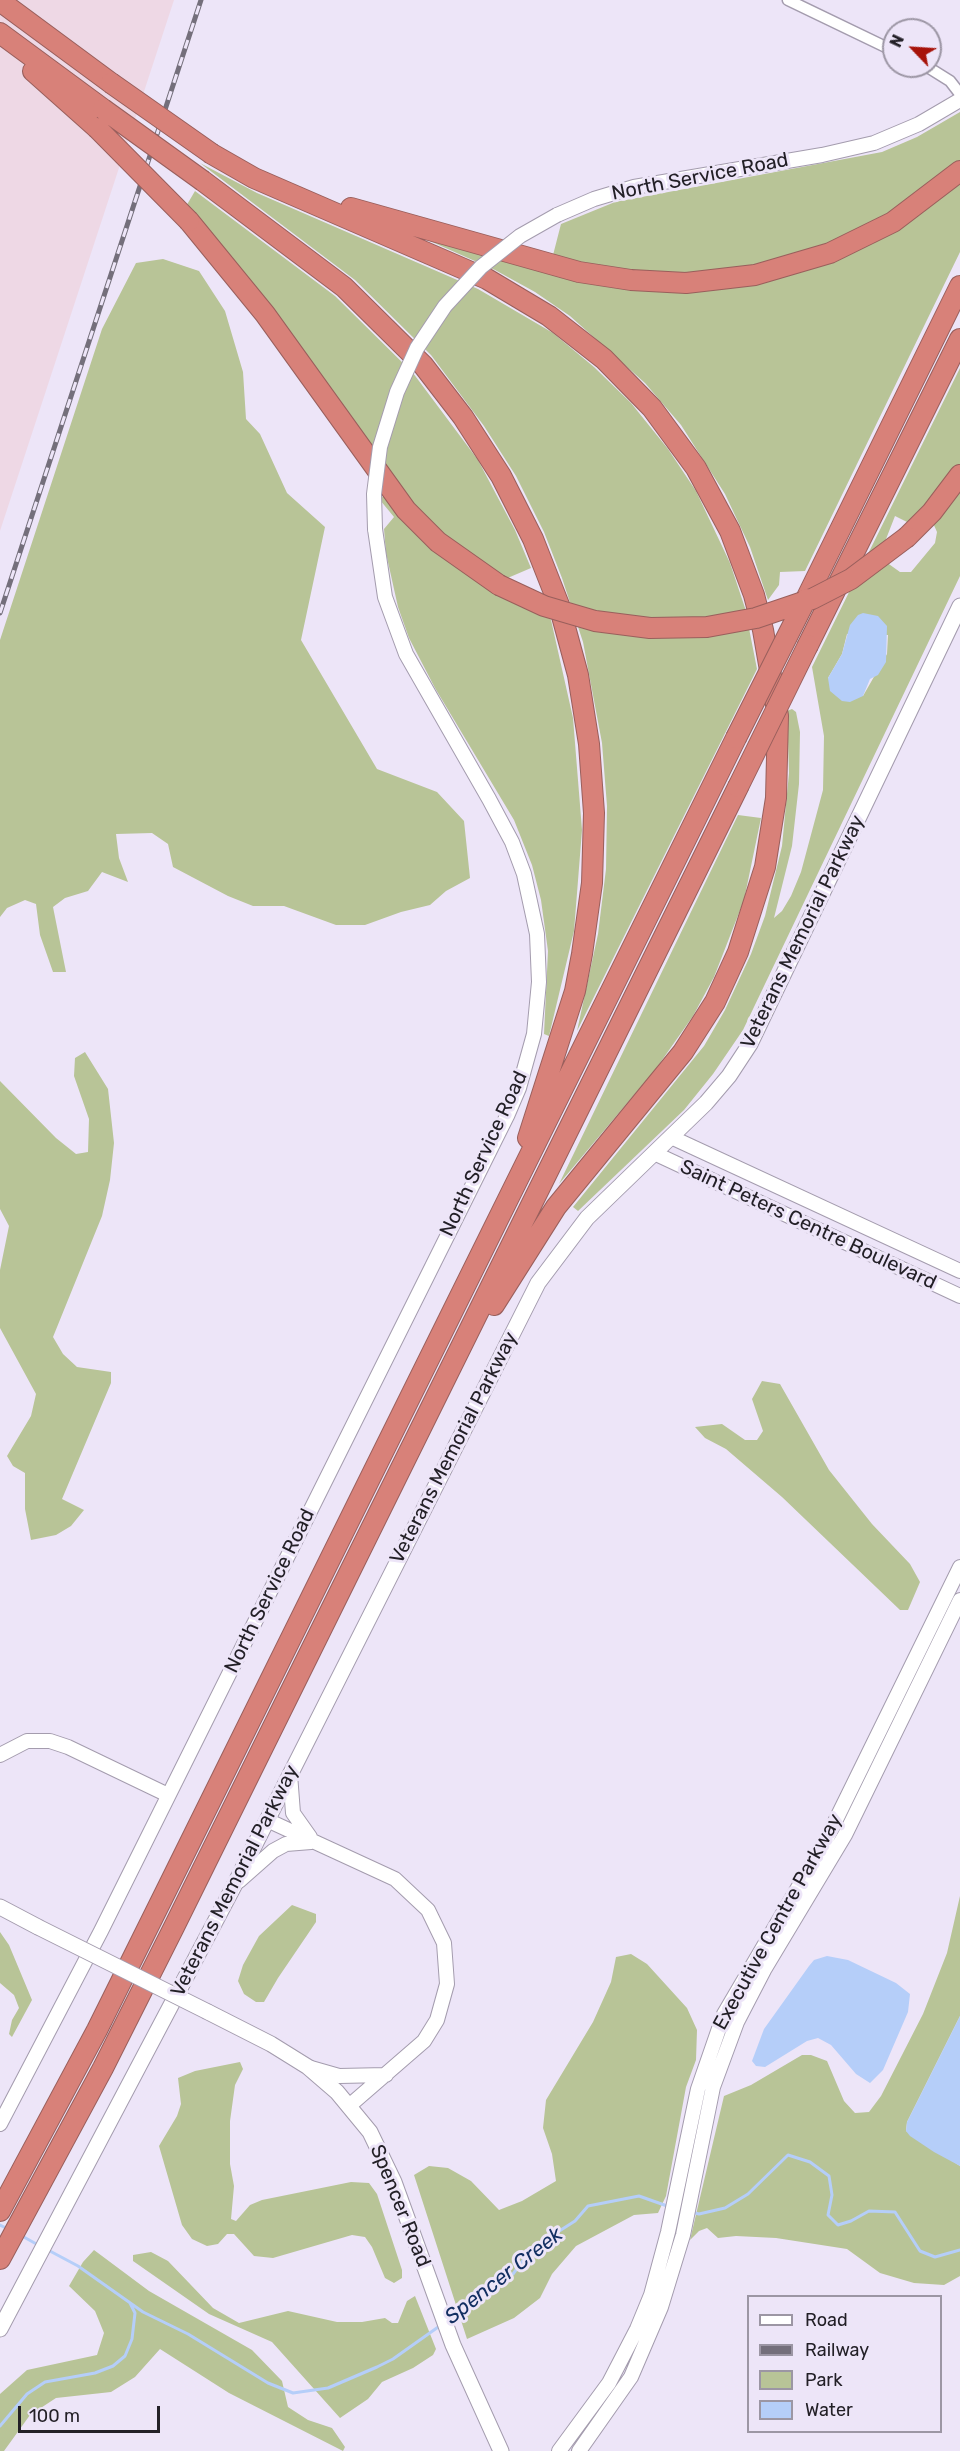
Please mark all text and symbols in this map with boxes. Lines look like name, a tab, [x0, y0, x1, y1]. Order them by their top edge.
north arrow	[882, 18, 942, 78]
text: N	[886, 32, 908, 50]
street label: North Service Road	[610, 148, 790, 206]
street label: Veterans Memorial Parkway	[736, 811, 870, 1053]
street label: North Service Road	[435, 1068, 533, 1240]
street label: Saint Peters Centre Boulevard	[676, 1155, 940, 1295]
street label: Veterans Memorial Parkway	[385, 1328, 523, 1568]
street label: North Service Road	[220, 1505, 320, 1677]
street label: Veterans Memorial Parkway	[166, 1761, 304, 2001]
street label: Executive Centre Parkway	[709, 1810, 847, 2034]
street label: Spencer Road	[365, 2141, 435, 2271]
water label: Spencer Creek	[440, 2222, 568, 2330]
legend	[747, 2295, 942, 2433]
text: Road	[805, 2309, 848, 2331]
text: Railway	[805, 2339, 869, 2361]
text: Park	[805, 2369, 842, 2391]
scale bar	[21, 2394, 164, 2432]
text: Water	[805, 2399, 853, 2421]
text: 100 m	[29, 2405, 80, 2427]

